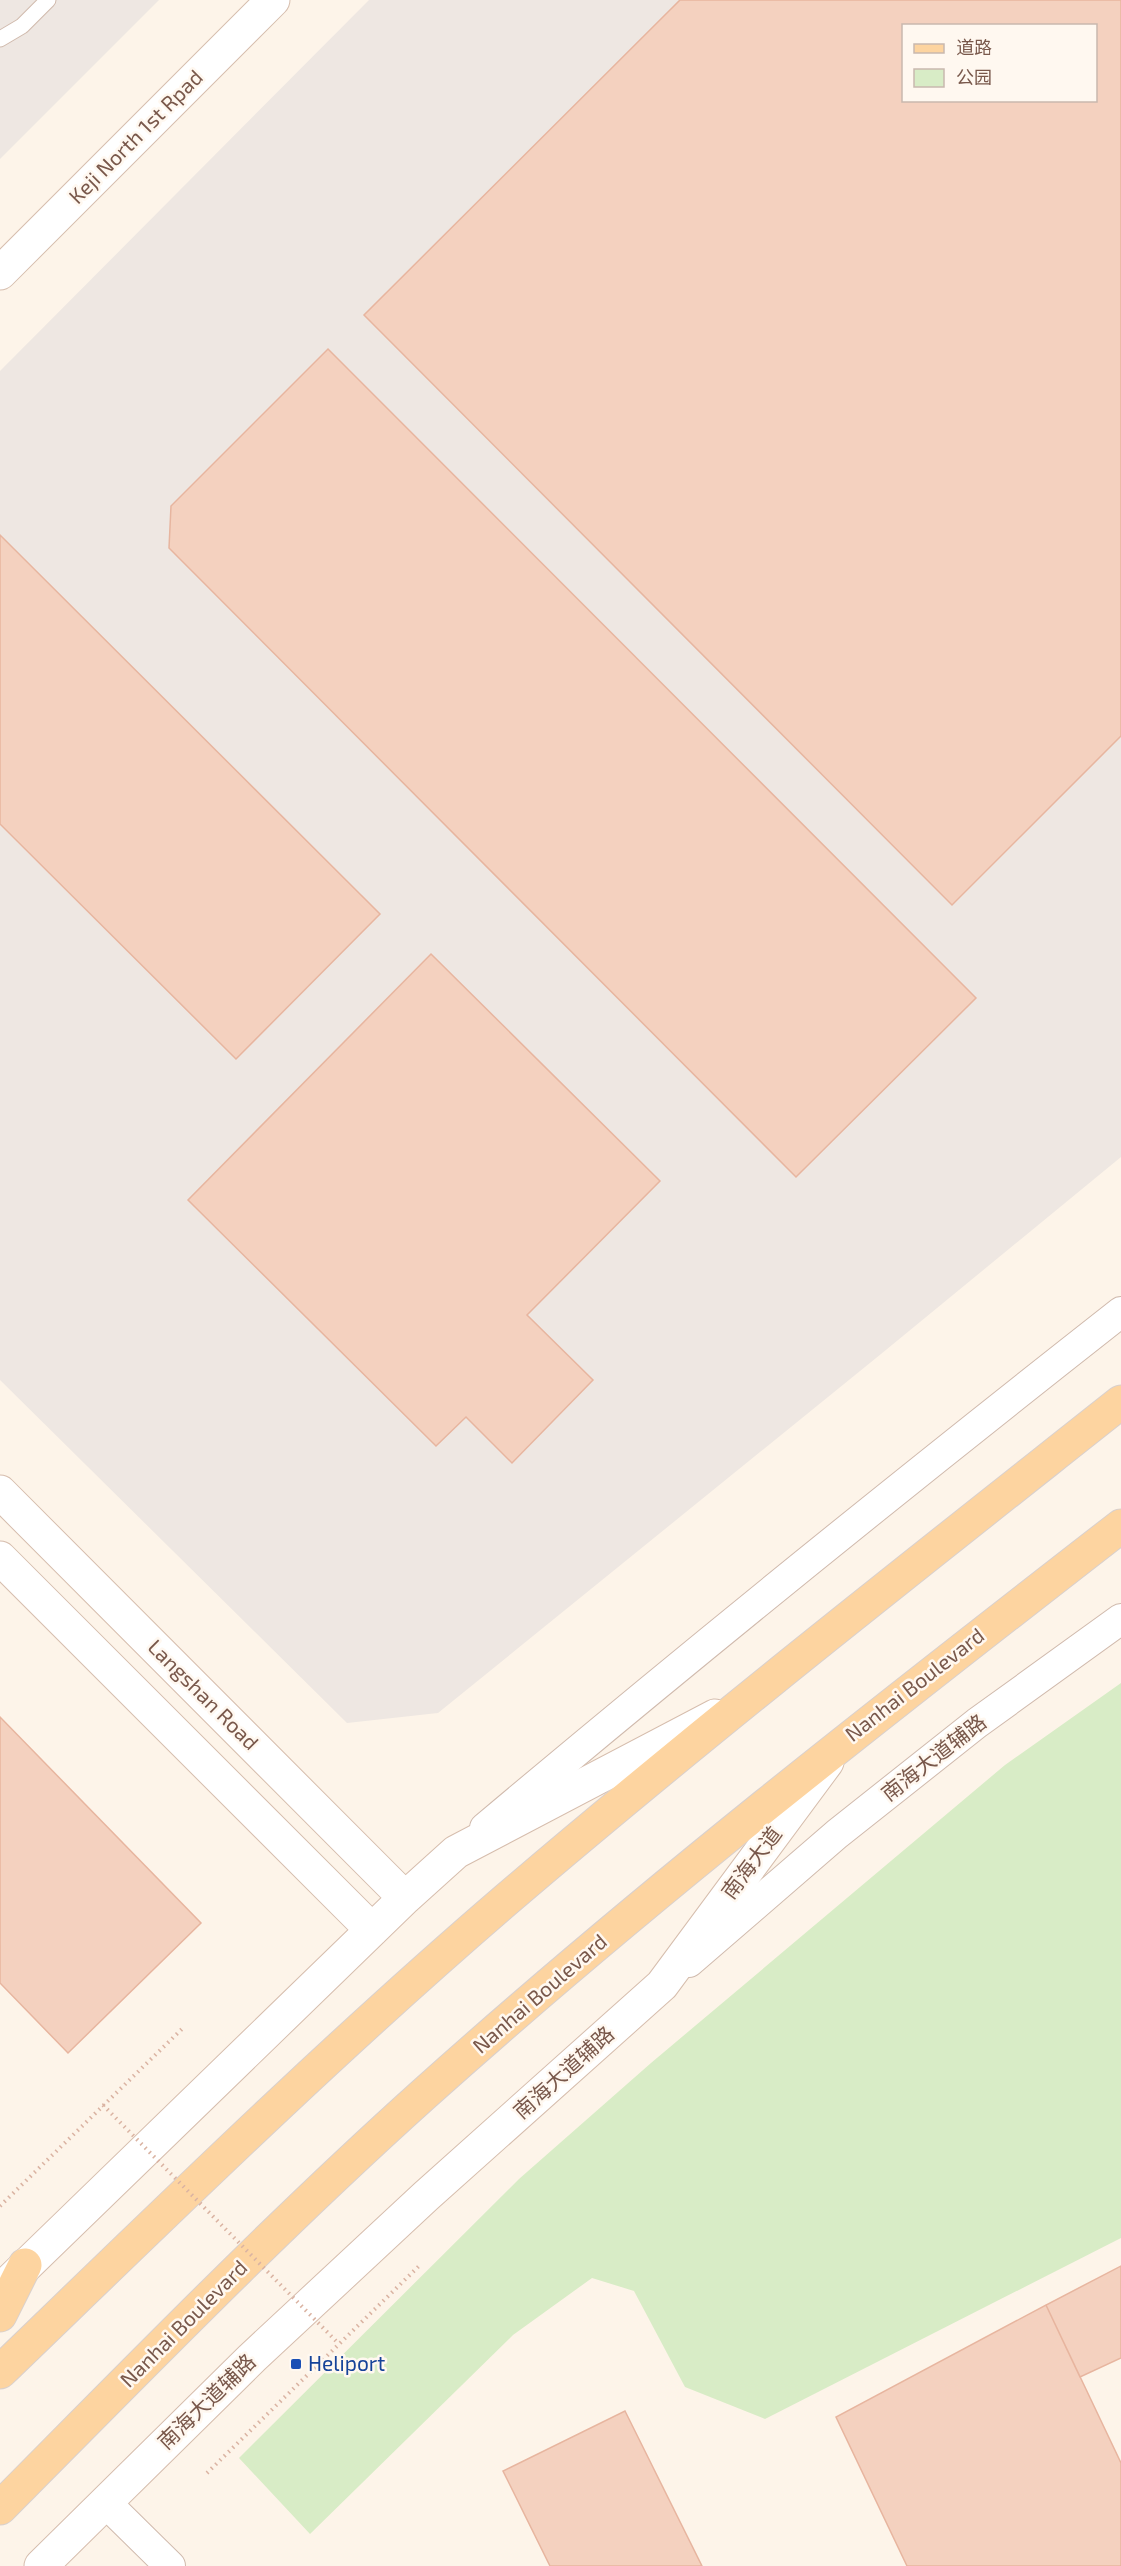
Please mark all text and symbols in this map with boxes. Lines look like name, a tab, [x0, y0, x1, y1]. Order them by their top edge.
legend	[902, 24, 1097, 102]
text: 道路	[956, 36, 992, 58]
street label: Keji North 1st Rpad	[63, 64, 208, 209]
text: 公园	[956, 66, 992, 88]
street label: Nanhai Boulevard	[840, 1622, 988, 1746]
street label: Langshan Road	[144, 1634, 264, 1754]
street label: 南海大道辅路	[876, 1708, 990, 1805]
street label: 南海大道	[716, 1821, 786, 1903]
street label: Nanhai Boulevard	[467, 1928, 611, 2058]
street label: 南海大道辅路	[508, 2020, 618, 2123]
street label: Nanhai Boulevard	[114, 2254, 252, 2392]
street label: 南海大道辅路	[152, 2348, 260, 2454]
place label: Heliport	[308, 2350, 385, 2375]
marker: Heliport	[289, 2357, 303, 2371]

